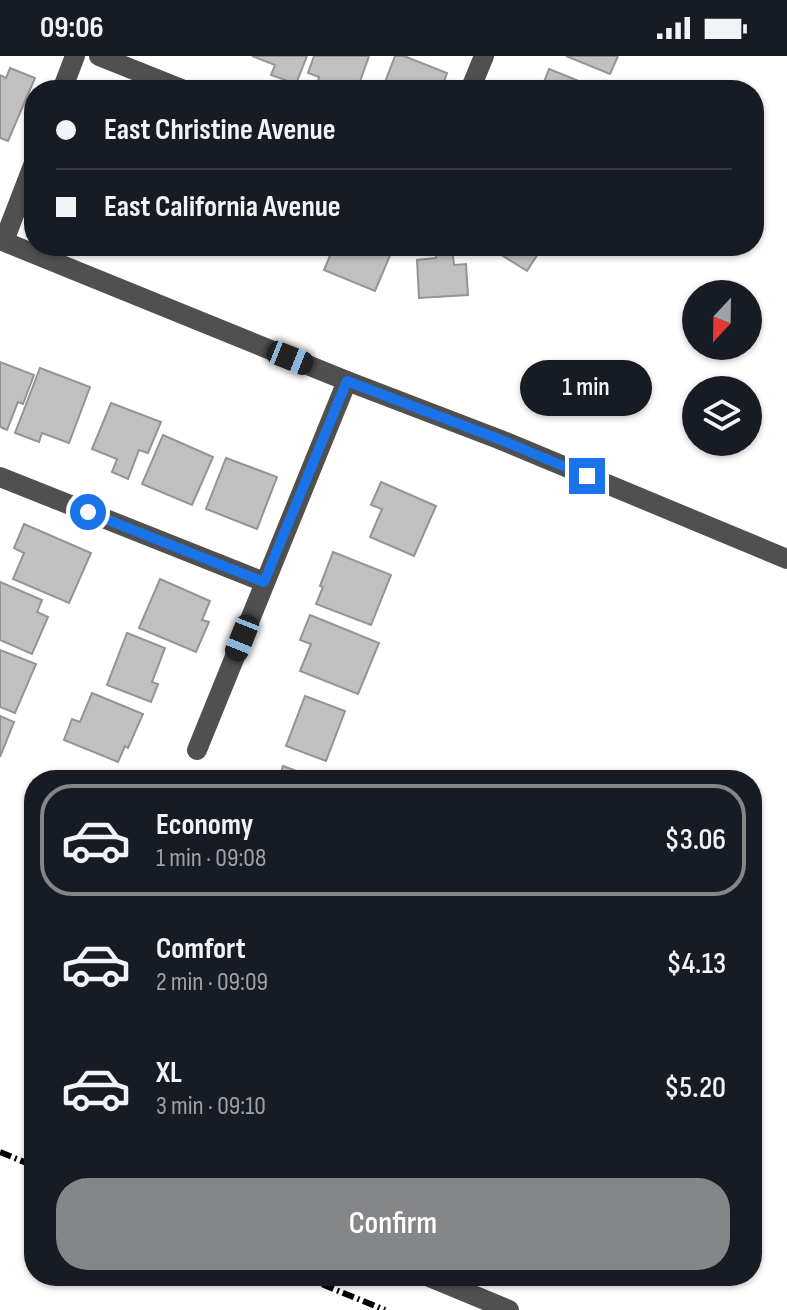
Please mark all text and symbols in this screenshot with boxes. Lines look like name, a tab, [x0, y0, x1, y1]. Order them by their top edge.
text: 09:06	[40, 10, 104, 46]
text: East Christine Avenue	[104, 112, 336, 148]
text: East California Avenue	[104, 189, 341, 225]
north arrow	[682, 280, 762, 360]
map controls	[682, 280, 762, 456]
car	[263, 338, 317, 378]
callout: 1 min	[521, 360, 653, 416]
text: 1 min	[562, 372, 610, 403]
button: layers	[682, 376, 762, 456]
route end	[569, 458, 605, 494]
route start	[70, 494, 106, 530]
car	[222, 611, 262, 665]
icon: car	[60, 804, 132, 876]
text: Economy	[156, 807, 253, 843]
text: $3.06	[665, 822, 726, 858]
text: 1 min · 09:08	[156, 843, 266, 874]
icon: car	[60, 928, 132, 1000]
text: Comfort	[156, 931, 246, 967]
text: $4.13	[666, 946, 726, 982]
text: 2 min · 09:09	[156, 967, 268, 998]
icon: car	[60, 1052, 132, 1124]
text: XL	[156, 1055, 182, 1091]
text: $5.20	[664, 1070, 726, 1106]
text: 3 min · 09:10	[156, 1091, 266, 1122]
button: Confirm	[56, 1178, 730, 1270]

